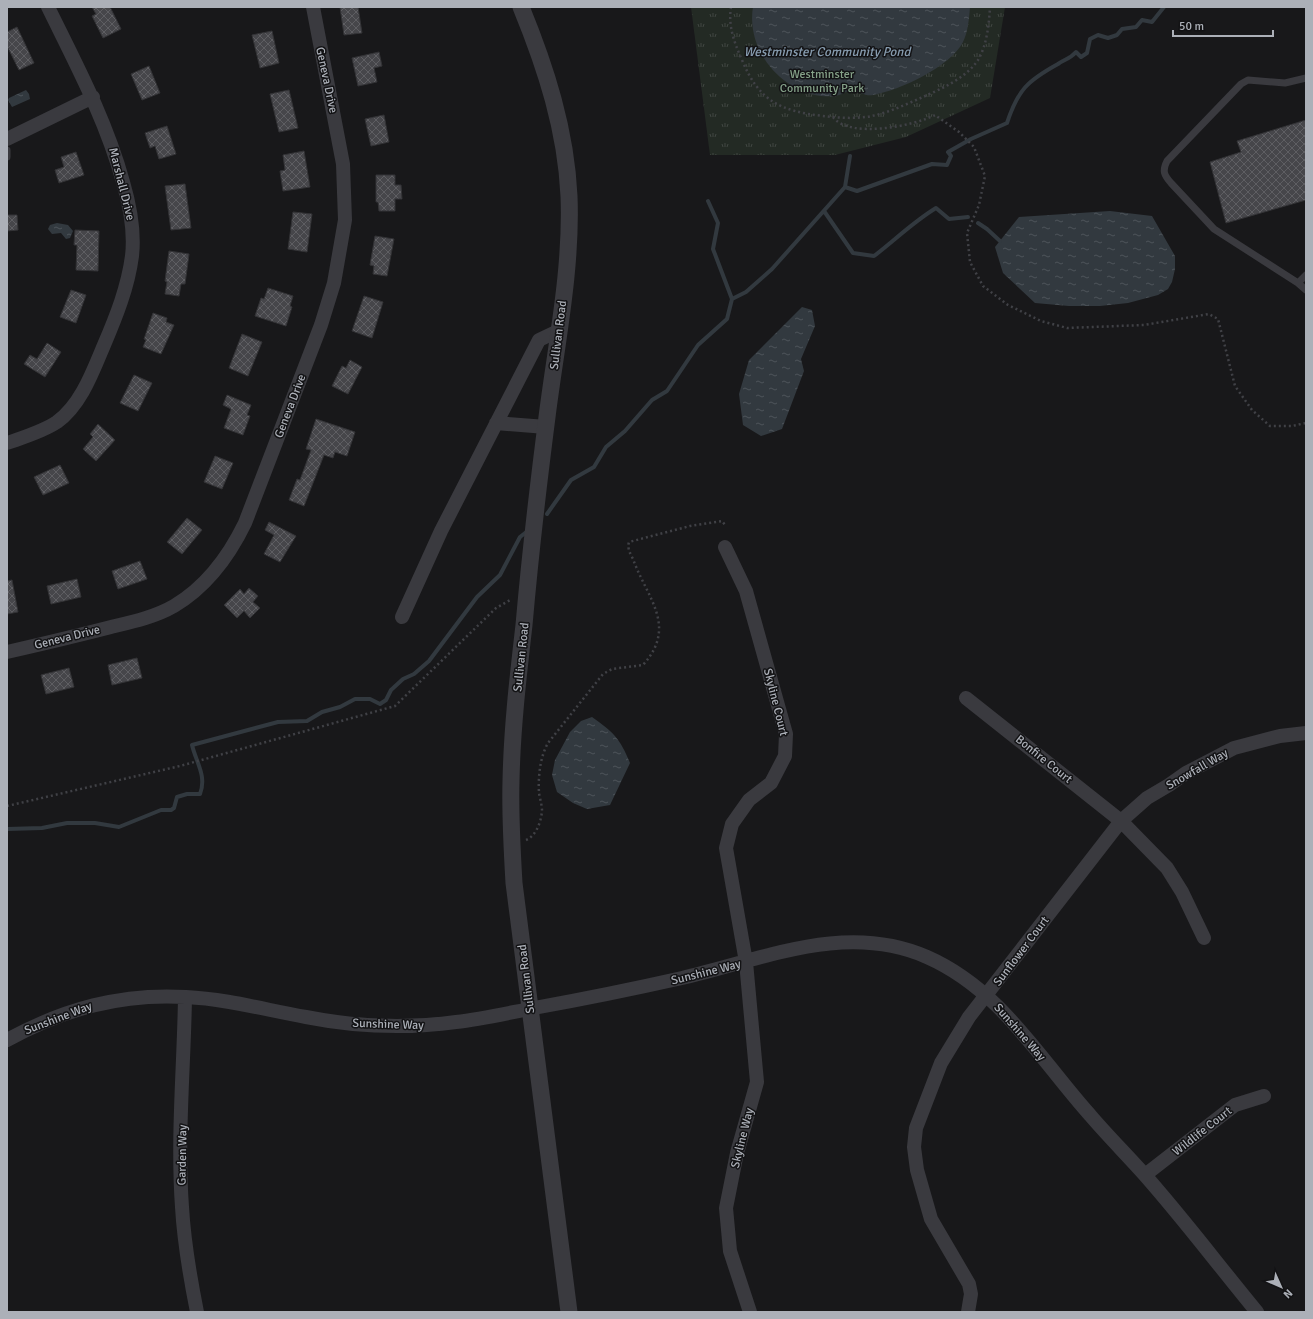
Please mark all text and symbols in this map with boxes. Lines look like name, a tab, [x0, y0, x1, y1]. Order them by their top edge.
scale bar	[1173, 12, 1273, 38]
text: 50 m	[1179, 19, 1204, 34]
water label: Westminster Community Pond	[744, 44, 912, 60]
street label: Geneva Drive	[312, 46, 341, 115]
park label: Westminster Community Park	[780, 67, 864, 96]
street label: Marshall Drive	[105, 146, 138, 222]
street label: Sullivan Road	[547, 300, 570, 371]
street label: Geneva Drive	[271, 372, 309, 440]
street label: Geneva Drive	[33, 622, 102, 653]
street label: Sullivan Road	[510, 622, 533, 692]
street label: Skyline Court	[760, 667, 791, 737]
street label: Bonfire Court	[1012, 732, 1075, 787]
street label: Snowfall Way	[1164, 745, 1231, 793]
street label: Sunflower Court	[990, 913, 1053, 989]
street label: Sullivan Road	[515, 943, 538, 1014]
street label: Sunshine Way	[670, 956, 743, 988]
street label: Sunshine Way	[22, 999, 95, 1038]
street label: Sunshine Way	[991, 1000, 1049, 1064]
street label: Sunshine Way	[352, 1016, 424, 1033]
street label: Wildlife Court	[1170, 1104, 1235, 1159]
street label: Skyline Way	[728, 1106, 757, 1170]
street label: Garden Way	[174, 1124, 191, 1186]
north arrow	[1261, 1267, 1301, 1307]
text: N	[1280, 1286, 1295, 1301]

